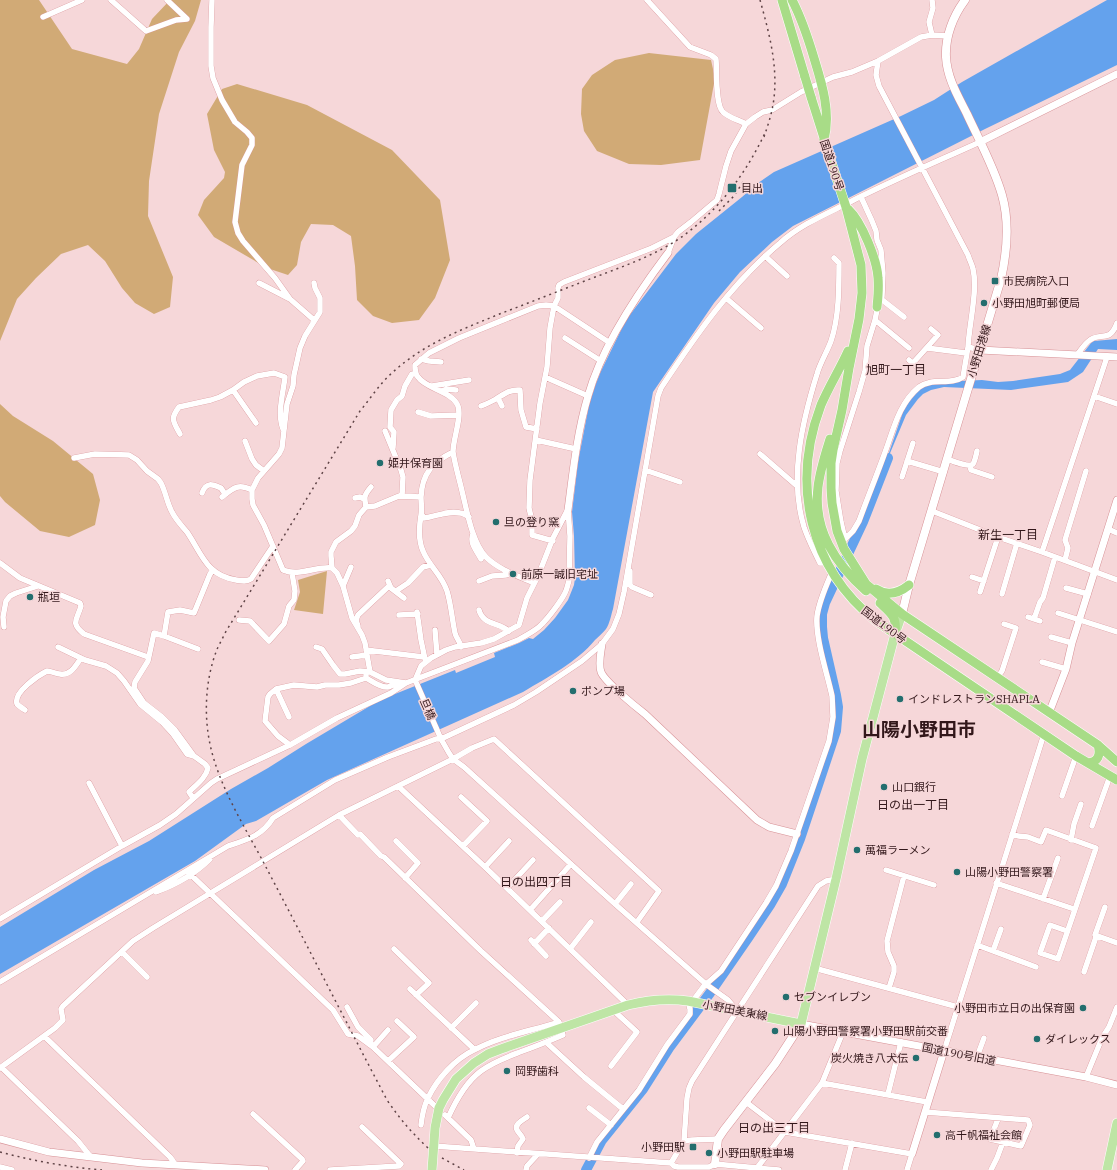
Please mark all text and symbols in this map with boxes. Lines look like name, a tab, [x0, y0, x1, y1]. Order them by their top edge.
street label: 国道190号	[817, 138, 847, 192]
place label: 目出	[741, 181, 763, 195]
marker: 目出	[726, 182, 738, 194]
place label: 市民病院入口	[1003, 274, 1069, 288]
marker: 市民病院入口	[990, 276, 1000, 286]
place label: 小野田旭町郵便局	[992, 296, 1080, 310]
marker: 小野田旭町郵便局	[979, 298, 989, 308]
street label: 小野田港線	[964, 323, 994, 379]
district label: 旭町一丁目	[866, 362, 926, 377]
place label: 姫井保育園	[388, 456, 443, 470]
marker: 姫井保育園	[375, 458, 385, 468]
place label: 旦の登り窯	[504, 515, 559, 529]
marker: 旦の登り窯	[491, 517, 501, 527]
district label: 新生一丁目	[978, 527, 1038, 542]
place label: 前原一誠旧宅址	[521, 567, 598, 581]
marker: 前原一誠旧宅址	[508, 569, 518, 579]
place label: 瓶垣	[38, 590, 60, 604]
marker: 瓶垣	[25, 592, 35, 602]
street label: 国道190号	[859, 604, 909, 646]
place label: ポンプ場	[581, 684, 625, 698]
marker: ポンプ場	[568, 686, 578, 696]
place label: インドレストランSHAPLA	[908, 692, 1040, 706]
marker: インドレストランSHAPLA	[895, 694, 905, 704]
street label: 旦橋	[417, 696, 439, 722]
district label: 山陽小野田市	[862, 717, 976, 741]
place label: 山口銀行	[892, 780, 936, 794]
marker: 山口銀行	[879, 782, 889, 792]
district label: 日の出一丁目	[877, 797, 949, 812]
place label: 萬福ラーメン	[865, 843, 931, 857]
marker: 萬福ラーメン	[852, 845, 862, 855]
place label: 山陽小野田警察署	[965, 865, 1053, 879]
marker: 山陽小野田警察署	[952, 867, 962, 877]
district label: 日の出四丁目	[500, 874, 572, 889]
place label: セブンイレブン	[794, 990, 871, 1004]
marker: セブンイレブン	[781, 992, 791, 1002]
street label: 小野田美東線	[701, 997, 769, 1023]
place label: 小野田市立日の出保育園	[954, 1001, 1075, 1015]
marker: 小野田市立日の出保育園	[1078, 1003, 1088, 1013]
place label: 山陽小野田警察署小野田駅前交番	[783, 1024, 948, 1038]
marker: 山陽小野田警察署小野田駅前交番	[770, 1026, 780, 1036]
place label: ダイレックス	[1045, 1032, 1111, 1046]
marker: ダイレックス	[1032, 1034, 1042, 1044]
street label: 国道190号旧道	[921, 1040, 997, 1068]
place label: 炭火焼き八犬伝	[831, 1051, 908, 1065]
marker: 炭火焼き八犬伝	[911, 1053, 921, 1063]
place label: 岡野歯科	[515, 1064, 559, 1078]
marker: 岡野歯科	[502, 1066, 512, 1076]
district label: 日の出三丁目	[738, 1120, 810, 1135]
place label: 高千帆福祉会館	[945, 1128, 1022, 1142]
marker: 高千帆福祉会館	[932, 1130, 942, 1140]
place label: 小野田駅	[641, 1140, 685, 1154]
marker: 小野田駅	[688, 1142, 698, 1152]
place label: 小野田駅駐車場	[717, 1146, 794, 1160]
marker: 小野田駅駐車場	[704, 1148, 714, 1158]

